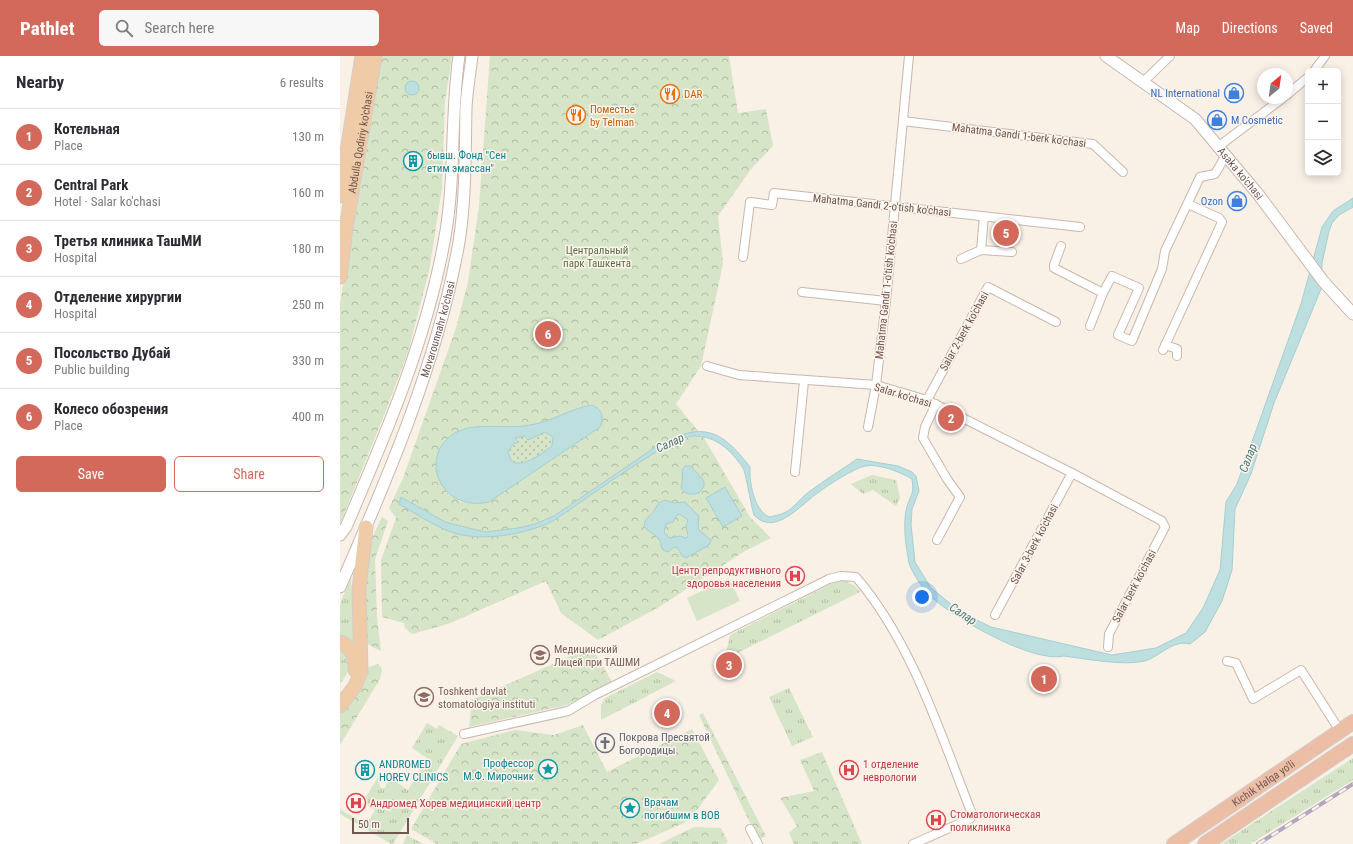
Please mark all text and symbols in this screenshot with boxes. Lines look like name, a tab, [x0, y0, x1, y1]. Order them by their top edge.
search box	[99, 10, 379, 46]
text: Pathlet	[20, 17, 75, 40]
icon: search	[113, 17, 135, 39]
text: Search here	[145, 19, 214, 37]
text: Map	[1176, 20, 1200, 36]
text: Directions	[1222, 20, 1278, 36]
text: Saved	[1300, 20, 1333, 36]
north arrow	[1257, 68, 1293, 104]
map controls	[1305, 68, 1341, 176]
button: +	[1305, 68, 1341, 104]
text: Nearby	[16, 72, 64, 92]
text: 6 results	[280, 75, 324, 90]
shop icon: NL International	[1223, 82, 1245, 104]
restaurant icon: DAR	[659, 83, 681, 105]
place label: NL International	[1151, 87, 1220, 100]
place label: DAR	[684, 88, 703, 101]
street label: Abdulla Qodiriy ko'chasi	[346, 91, 376, 195]
place label: Поместье by Telman	[590, 103, 635, 129]
restaurant icon: Поместье by Telman	[565, 104, 587, 126]
button: −	[1305, 104, 1341, 140]
shop icon: M Cosmetic	[1206, 109, 1228, 131]
place label: M Cosmetic	[1231, 114, 1283, 127]
text: Котельная	[54, 120, 120, 138]
street label: Mahatma Gandi 1-berk ko'chasi	[951, 121, 1087, 150]
text: 1	[26, 129, 32, 144]
text: 130 m	[292, 129, 324, 144]
text: Place	[54, 138, 83, 153]
button: layers	[1305, 140, 1341, 176]
street label: Asaka ko'chasi	[1215, 145, 1266, 202]
place label: бывш. Фонд "Сен етим эмассан"	[427, 149, 506, 175]
building icon: бывш. Фонд "Сен етим эмассан"	[402, 150, 424, 172]
text: Central Park	[54, 176, 128, 194]
text: 2	[26, 185, 32, 200]
text: 160 m	[292, 185, 324, 200]
shop icon: Ozon	[1226, 190, 1248, 212]
street label: Mahatma Gandi 2-o'tish ko'chasi	[812, 192, 952, 219]
text: Hotel · Salar ko'chasi	[54, 194, 161, 209]
place label: Ozon	[1201, 195, 1223, 208]
pin: 5	[993, 218, 1019, 248]
street label: Mahatma Gandi 1-o'tish ko'chasi	[873, 220, 900, 360]
text: Третья клиника ТашМИ	[54, 232, 202, 250]
text: 3	[26, 241, 32, 256]
text: 180 m	[292, 241, 324, 256]
park label: Центральный парк Ташкента	[563, 244, 631, 270]
text: Hospital	[54, 250, 97, 265]
street label: Movarounnahr ko'chasi	[418, 280, 458, 379]
text: Отделение хирургии	[54, 288, 182, 306]
street label: Salar 2-berk ko'chasi	[937, 289, 992, 373]
text: 4	[26, 297, 32, 312]
text: 250 m	[292, 297, 324, 312]
text: Hospital	[54, 306, 97, 321]
pin: 6	[535, 319, 561, 349]
text: Посольство Дубай	[54, 344, 171, 362]
text: 5	[26, 353, 32, 368]
text: 330 m	[292, 353, 324, 368]
text: Public building	[54, 362, 130, 377]
street label: Salar ko'chasi	[873, 381, 933, 410]
text: Колесо обозрения	[54, 400, 168, 418]
pin: 2	[938, 403, 964, 433]
text: 6	[26, 409, 32, 424]
text: 400 m	[292, 409, 324, 424]
text: Place	[54, 418, 83, 433]
water label: Салар	[654, 430, 687, 456]
water label: Салар	[1236, 442, 1260, 474]
button: Save	[16, 456, 166, 492]
button: Share	[174, 456, 324, 492]
street label: Salar 3-berk ko'chasi	[1008, 502, 1061, 586]
street label: Salar berk ko'chasi	[1110, 548, 1159, 625]
place label: Центр репродуктивного здоровья населения	[672, 564, 781, 590]
hospital icon: Центр репродуктивного здоровья населения	[784, 565, 806, 587]
your location	[912, 587, 932, 607]
water label: Салар	[947, 600, 979, 628]
place label: Медицинский Лицей при ТАШМИ	[554, 643, 640, 669]
school or university icon: Медицинский Лицей при ТАШМИ	[529, 644, 551, 666]
pin: 3	[716, 650, 742, 680]
pin: 1	[1031, 664, 1057, 694]
place label: Toshkent davlat stomatologiya instituti	[438, 685, 535, 711]
school or university icon: Toshkent davlat stomatologiya instituti	[413, 686, 435, 708]
pin: 4	[654, 698, 680, 728]
place label: Покрова Пресвятой Богородицы	[619, 731, 710, 757]
church icon: Покрова Пресвятой Богородицы	[594, 732, 616, 754]
place label: Профессор М.Ф. Мирочник	[463, 757, 535, 783]
place label: ANDROMED HOREV CLINICS	[379, 758, 448, 784]
place icon: Профессор М.Ф. Мирочник	[537, 758, 559, 780]
place label: 1 отделение неврологии	[863, 758, 919, 784]
street label: Kichik Halqa yo'li	[1230, 758, 1297, 810]
building icon: ANDROMED HOREV CLINICS	[354, 759, 376, 781]
hospital icon: 1 отделение неврологии	[838, 759, 860, 781]
hospital icon: Андромед Хорев медицинский центр	[345, 792, 367, 814]
place label: Врачам погибшим в ВОВ	[644, 796, 720, 822]
place label: Андромед Хорев медицинский центр	[370, 797, 541, 810]
place icon: Врачам погибшим в ВОВ	[619, 797, 641, 819]
place label: Стоматологическая поликлиника	[950, 808, 1041, 834]
hospital icon: Стоматологическая поликлиника	[925, 809, 947, 831]
scale bar	[352, 816, 409, 835]
text: 50 m	[358, 818, 380, 831]

